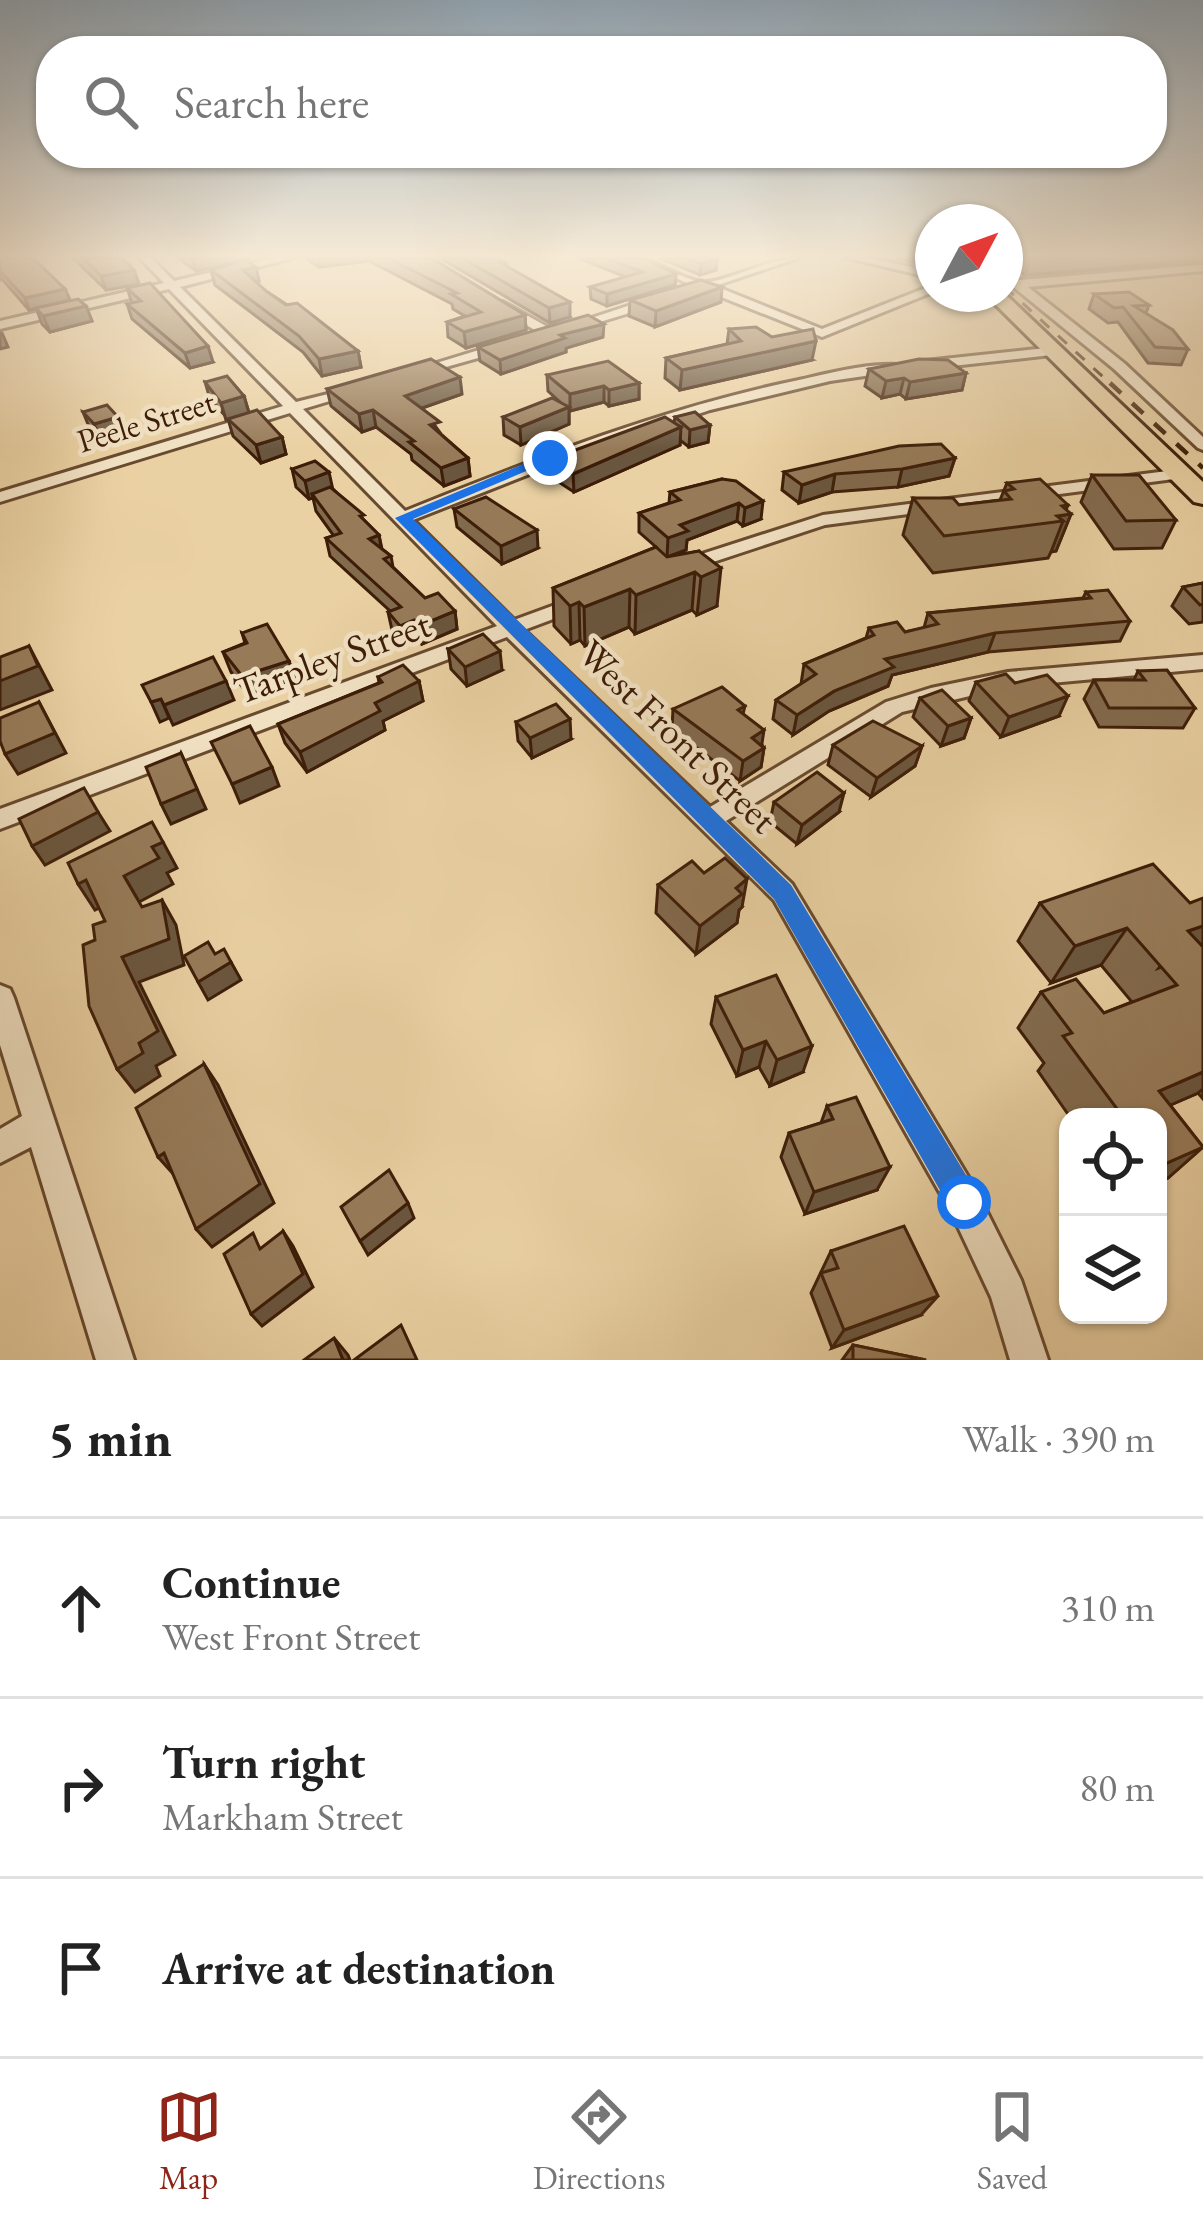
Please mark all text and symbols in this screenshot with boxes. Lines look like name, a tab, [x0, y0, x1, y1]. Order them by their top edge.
search box	[36, 36, 1167, 168]
icon: search	[78, 69, 144, 135]
text: Search here	[174, 73, 369, 131]
north arrow	[915, 204, 1023, 312]
street label: Peele Street	[72, 380, 221, 462]
route end	[523, 431, 577, 485]
street label: Tarpley Street	[227, 598, 437, 716]
street label: West Front Street	[567, 628, 789, 844]
map controls	[1059, 1108, 1167, 1324]
button: locate	[1059, 1108, 1167, 1216]
route start	[937, 1175, 991, 1229]
button: layers	[1059, 1216, 1167, 1324]
text: 5 min	[48, 1405, 172, 1471]
text: Walk · 390 m	[962, 1413, 1155, 1464]
text: Continue	[162, 1553, 340, 1611]
icon: ahead	[48, 1575, 114, 1641]
text: 310 m	[1061, 1582, 1155, 1633]
text: West Front Street	[162, 1611, 420, 1662]
text: Turn right	[162, 1733, 365, 1791]
icon: right	[48, 1755, 114, 1821]
text: 80 m	[1079, 1762, 1155, 1813]
text: Markham Street	[162, 1791, 403, 1842]
icon: arrive	[48, 1935, 114, 2001]
text: Arrive at destination	[162, 1939, 555, 1997]
tab: Map	[156, 2084, 222, 2199]
tab: Directions	[533, 2084, 666, 2199]
tab: Saved	[977, 2084, 1047, 2199]

